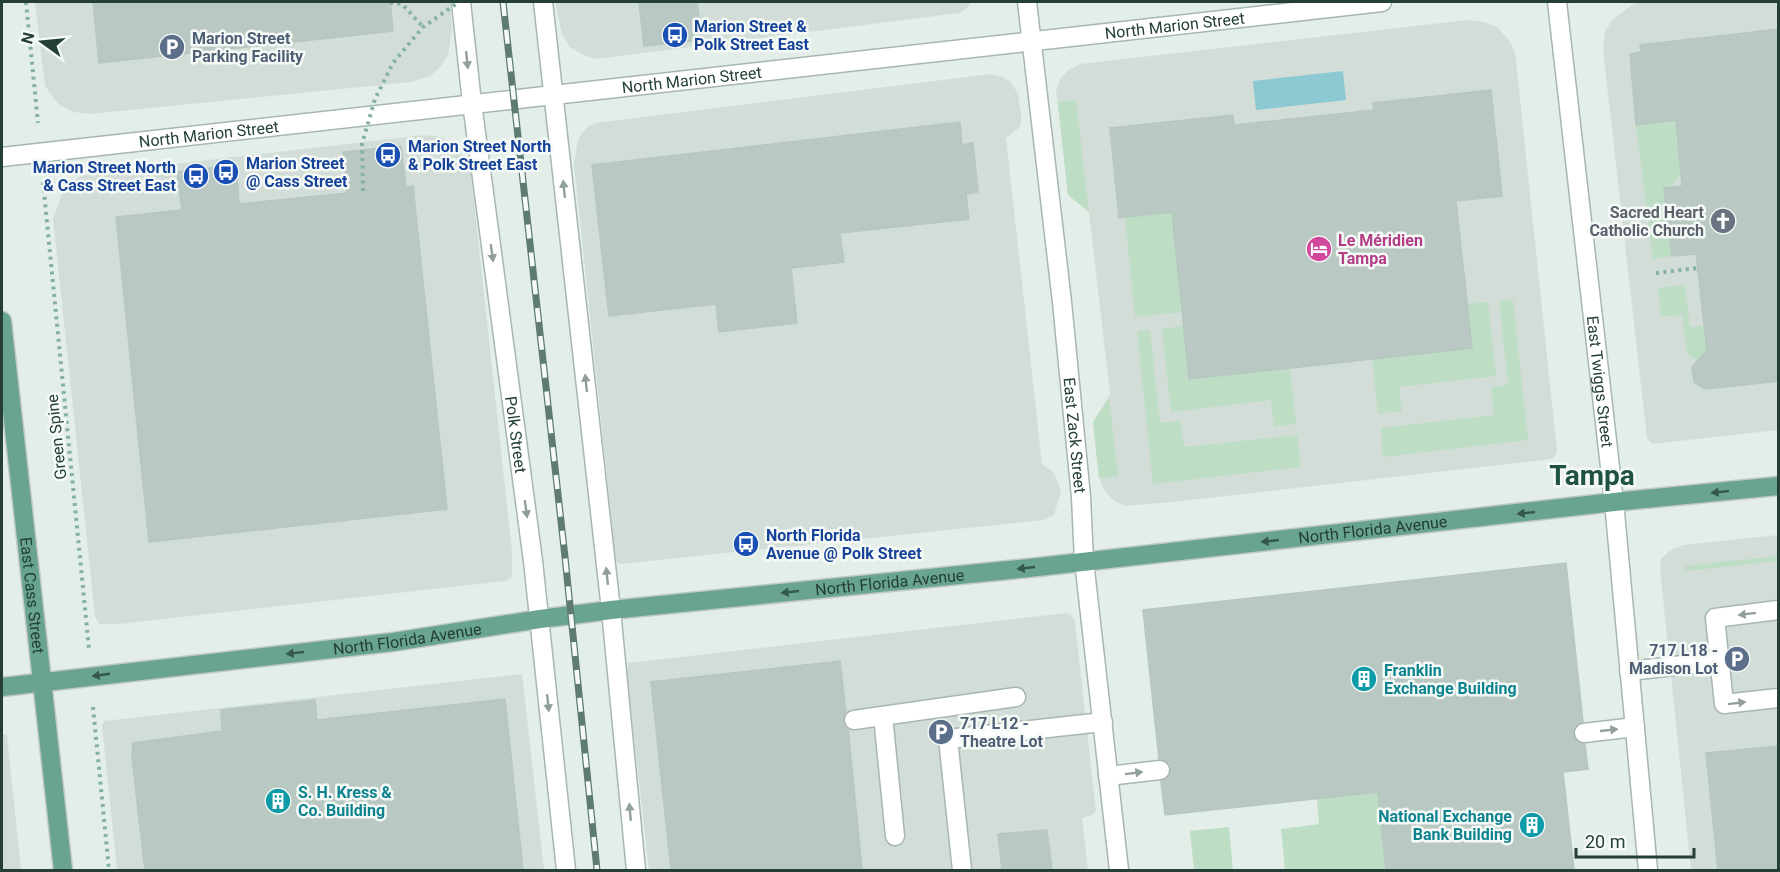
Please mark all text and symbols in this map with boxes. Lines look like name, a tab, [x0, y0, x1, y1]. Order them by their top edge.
street label: North Marion Street	[1104, 9, 1246, 43]
north arrow	[12, 12, 72, 72]
place label: Marion Street & Polk Street East	[694, 17, 809, 54]
bus stop icon: Marion Street & Polk Street East	[660, 20, 690, 50]
place label: Marion Street Parking Facility	[192, 29, 304, 66]
text: N	[17, 30, 39, 46]
parking icon: Marion Street Parking Facility	[157, 32, 187, 62]
one-way arrow	[462, 50, 472, 69]
street label: North Marion Street	[621, 63, 763, 97]
street label: North Marion Street	[138, 117, 280, 152]
place label: Marion Street North & Polk Street East	[408, 137, 551, 174]
bus stop icon: Marion Street North & Polk Street East	[373, 140, 403, 170]
place label: Marion Street @ Cass Street	[246, 154, 348, 191]
bus stop icon: Marion Street @ Cass Street	[211, 157, 241, 187]
place label: Marion Street North & Cass Street East	[33, 158, 177, 195]
bus stop icon: Marion Street North & Cass Street East	[181, 161, 211, 191]
one-way arrow	[559, 179, 569, 198]
place label: Sacred Heart Catholic Church	[1589, 203, 1705, 240]
church icon: Sacred Heart Catholic Church	[1708, 206, 1738, 236]
place label: Le Méridien Tampa	[1338, 231, 1423, 268]
hotel icon: Le Méridien Tampa	[1304, 234, 1334, 264]
one-way arrow	[487, 244, 497, 263]
street label: East Twiggs Street	[1583, 315, 1617, 448]
one-way arrow	[581, 373, 590, 392]
street label: East Zack Street	[1059, 377, 1090, 494]
street label: Green Spine	[43, 393, 70, 481]
street label: Polk Street	[501, 395, 530, 474]
district label: Tampa	[1549, 459, 1635, 492]
one-way arrow	[1711, 487, 1730, 496]
one-way arrow	[521, 499, 531, 518]
one-way arrow	[1517, 508, 1536, 517]
street label: North Florida Avenue	[1297, 512, 1448, 548]
place label: North Florida Avenue @ Polk Street	[766, 526, 922, 563]
bus stop icon: North Florida Avenue @ Polk Street	[731, 529, 761, 559]
street label: East Cass Street	[16, 536, 48, 655]
one-way arrow	[1261, 537, 1280, 546]
one-way arrow	[1016, 563, 1035, 573]
street label: North Florida Avenue	[814, 566, 965, 599]
one-way arrow	[603, 567, 612, 586]
one-way arrow	[781, 587, 800, 597]
one-way arrow	[1737, 609, 1756, 619]
street label: North Florida Avenue	[332, 619, 483, 659]
place label: 717 L18 - Madison Lot	[1629, 641, 1719, 678]
parking icon: 717 L18 - Madison Lot	[1722, 644, 1752, 674]
one-way arrow	[285, 648, 304, 658]
place label: Franklin Exchange Building	[1384, 661, 1517, 698]
building icon: Franklin Exchange Building	[1349, 664, 1379, 694]
one-way arrow	[91, 671, 110, 680]
one-way arrow	[543, 693, 553, 712]
one-way arrow	[1728, 698, 1747, 708]
place label: 717 L12 - Theatre Lot	[960, 714, 1044, 751]
parking icon: 717 L12 - Theatre Lot	[926, 717, 956, 747]
one-way arrow	[1600, 725, 1619, 735]
one-way arrow	[1125, 768, 1144, 778]
place label: S. H. Kress & Co. Building	[298, 783, 392, 820]
building icon: S. H. Kress & Co. Building	[263, 786, 293, 816]
one-way arrow	[625, 803, 635, 822]
place label: National Exchange Bank Building	[1378, 807, 1512, 844]
building icon: National Exchange Bank Building	[1517, 810, 1547, 840]
scale bar	[1576, 821, 1694, 859]
text: 20 m	[1585, 831, 1625, 852]

